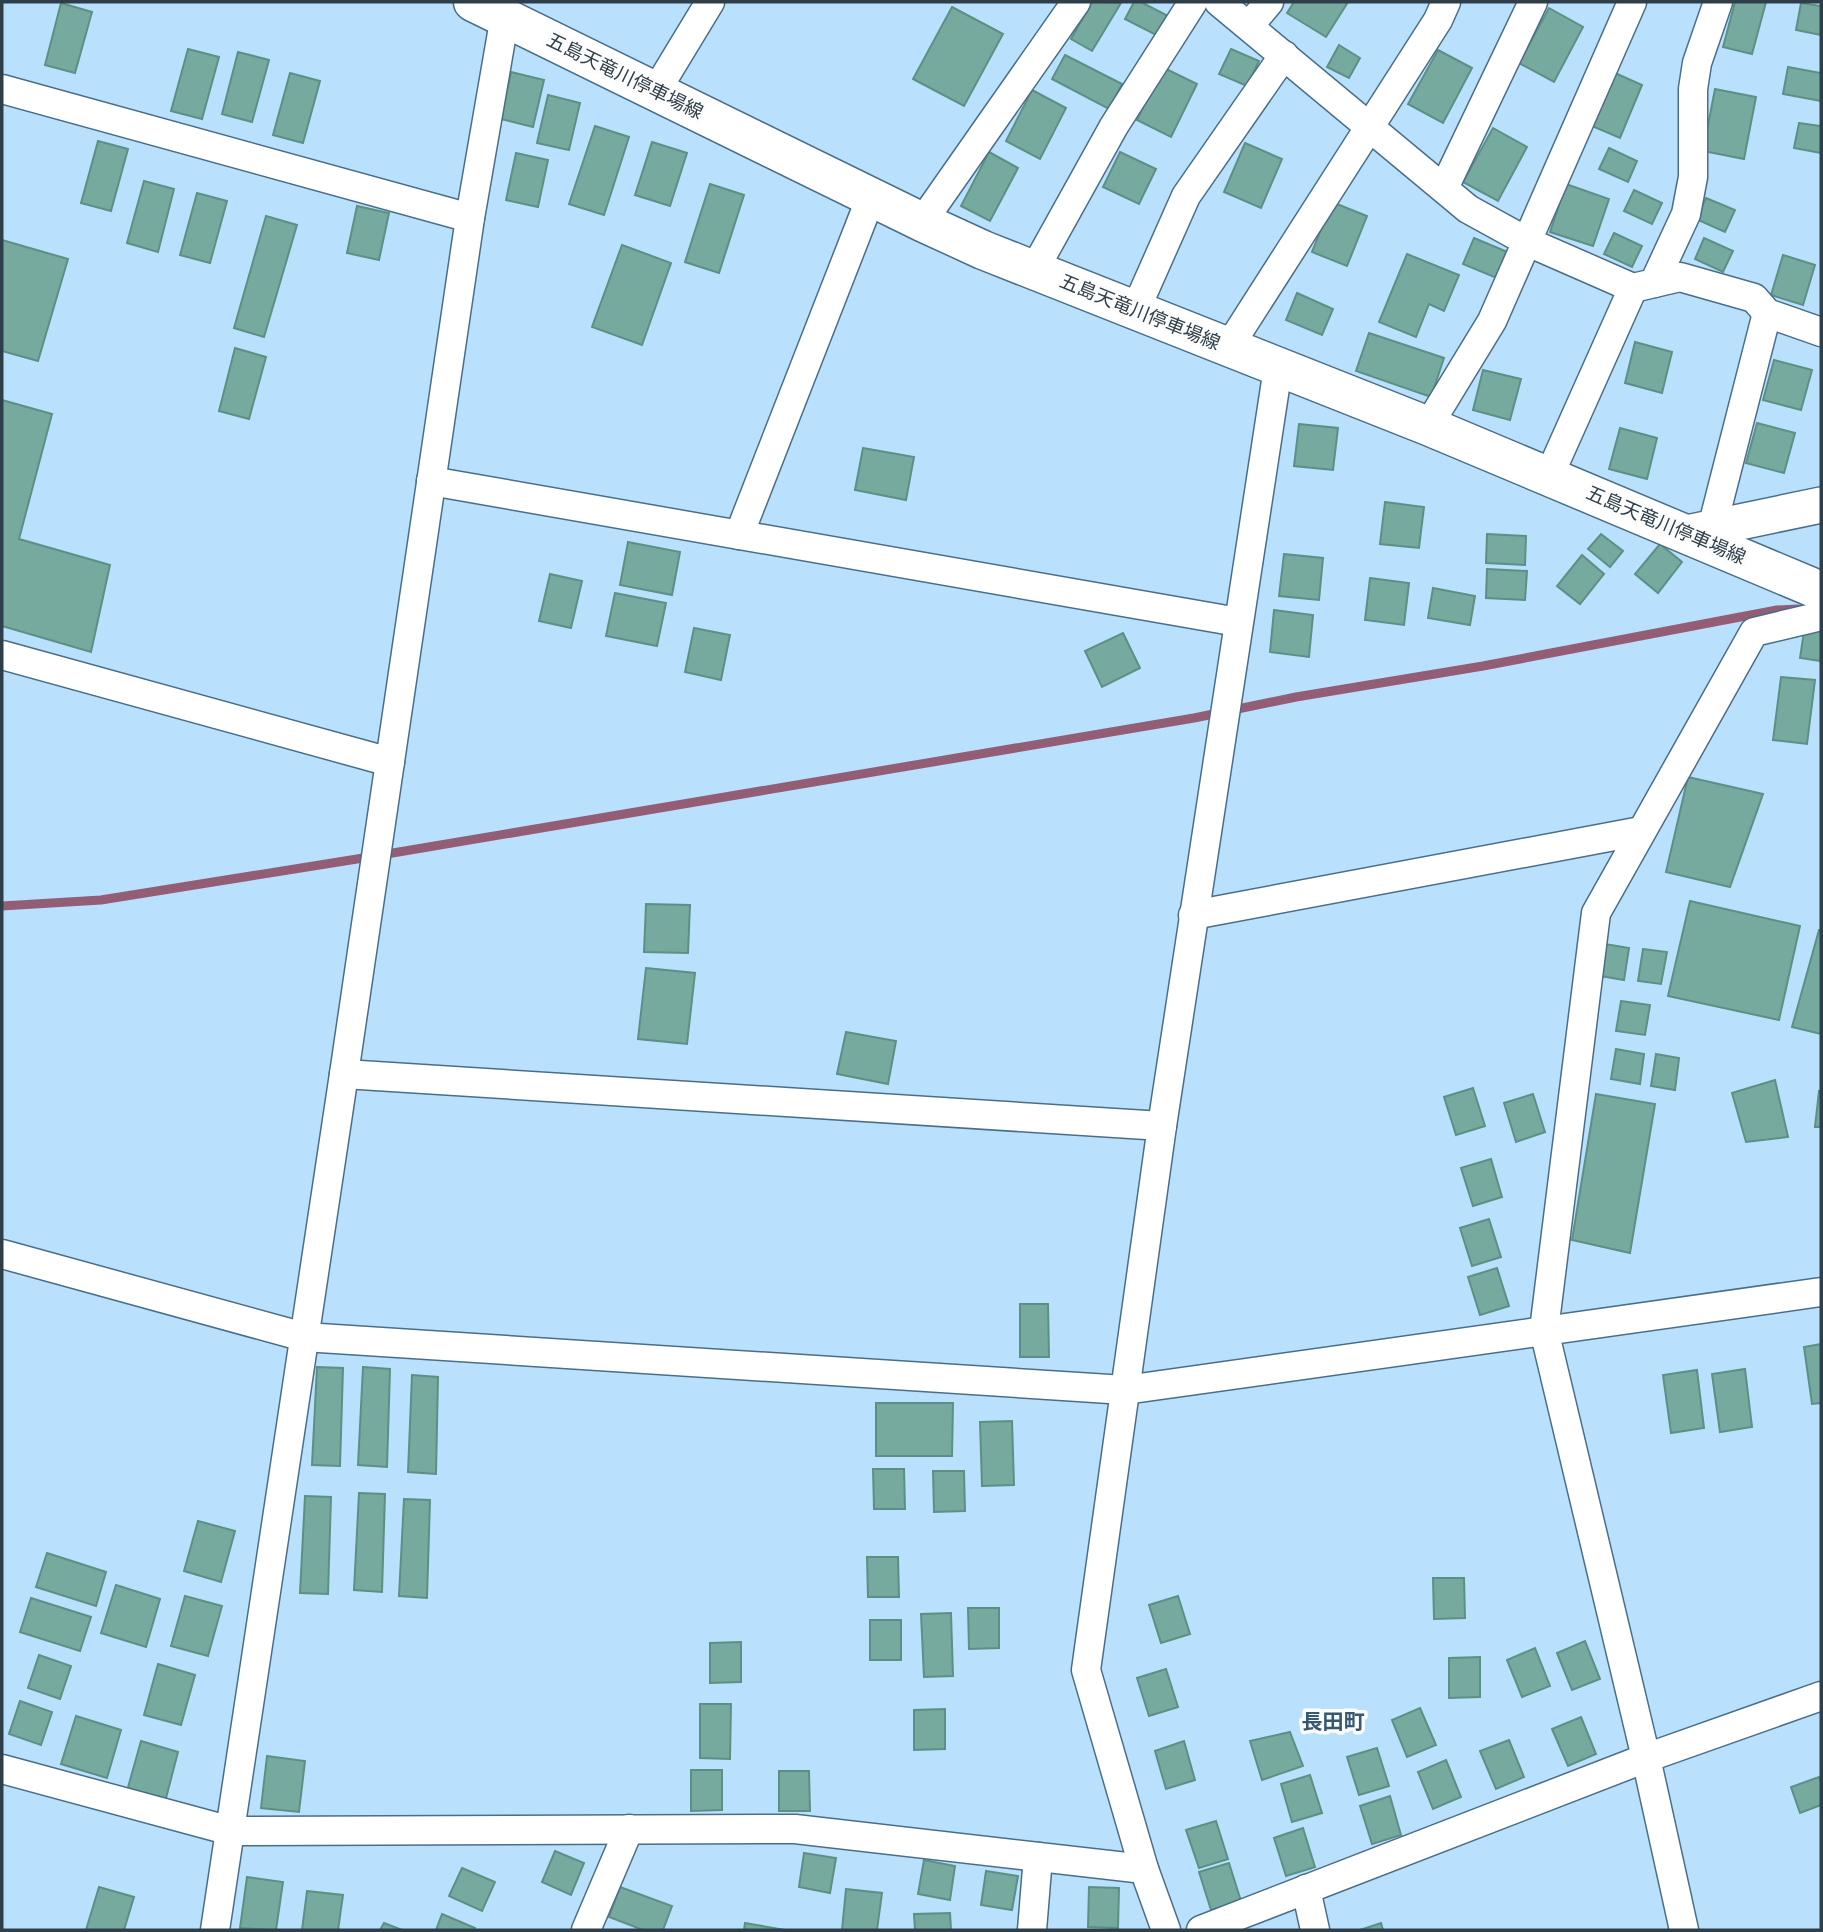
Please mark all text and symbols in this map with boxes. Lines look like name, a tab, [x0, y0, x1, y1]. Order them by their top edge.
street label: 五島天竜川停車場線	[542, 26, 708, 126]
street label: 五島天竜川停車場線	[1056, 267, 1224, 357]
street label: 五島天竜川停車場線	[1582, 479, 1750, 571]
district label: 長田町	[1302, 1707, 1365, 1736]

